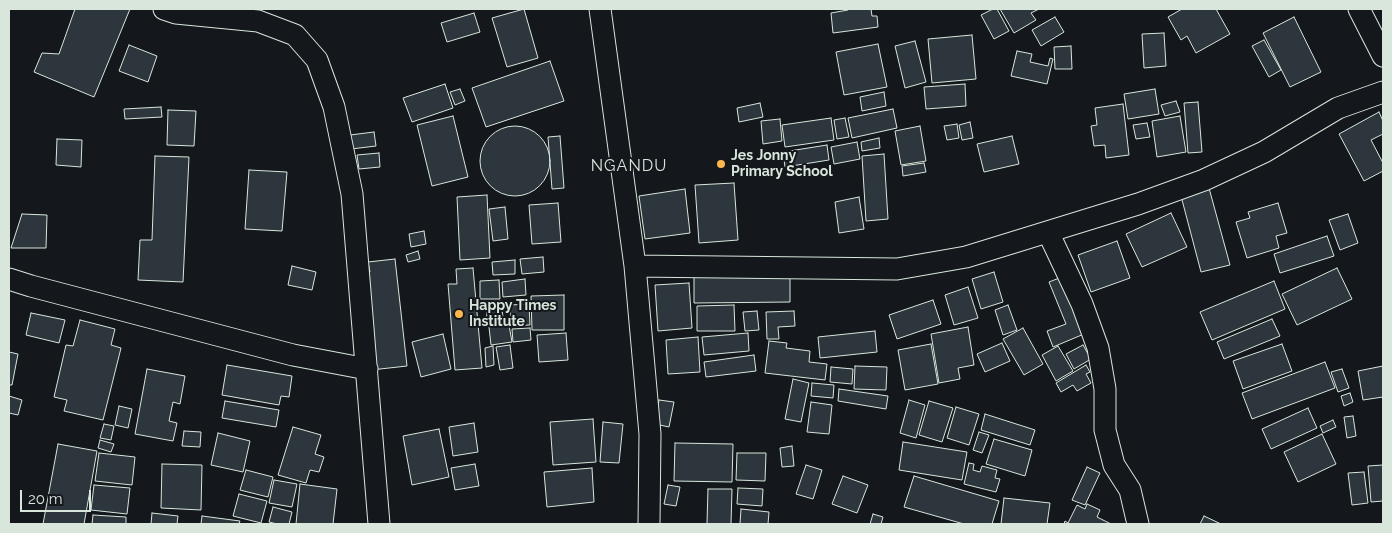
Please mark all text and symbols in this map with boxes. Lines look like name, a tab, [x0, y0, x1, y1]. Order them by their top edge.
place label: Jes Jonny Primary School	[731, 148, 833, 180]
district label: NGANDU	[590, 156, 668, 176]
marker: Jes Jonny Primary School	[715, 158, 727, 170]
place label: Happy Times Institute	[469, 298, 557, 331]
marker: Happy Times Institute	[453, 308, 465, 320]
scale bar	[22, 480, 94, 512]
text: 20 m	[28, 490, 63, 508]

